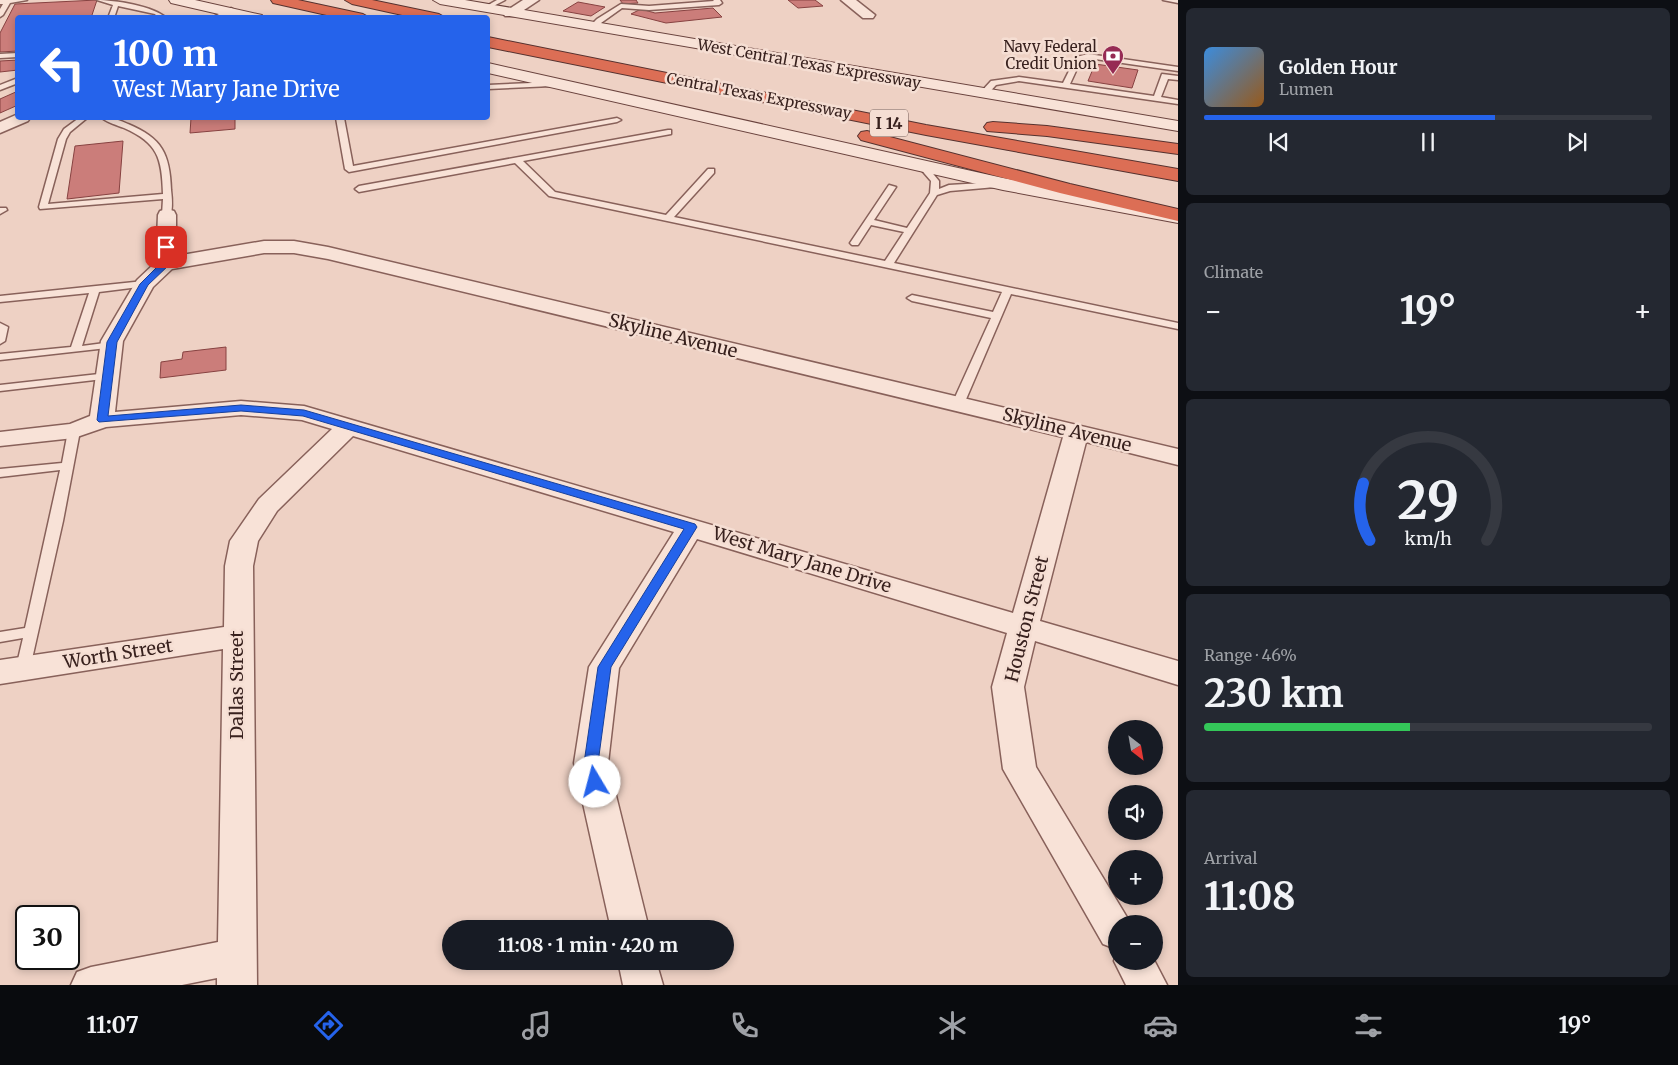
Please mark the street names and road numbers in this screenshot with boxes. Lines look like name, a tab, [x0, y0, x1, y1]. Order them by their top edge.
street label: West Central Texas Expressway	[695, 34, 923, 93]
street label: Central Texas Expressway	[665, 68, 853, 123]
road number: I 14	[870, 110, 908, 136]
street label: Skyline Avenue	[606, 308, 740, 363]
street label: Skyline Avenue	[1000, 402, 1134, 457]
street label: West Mary Jane Drive	[709, 521, 894, 598]
street label: Houston Street	[1000, 553, 1053, 685]
street label: Dallas Street	[225, 631, 248, 739]
street label: Worth Street	[61, 634, 174, 674]

